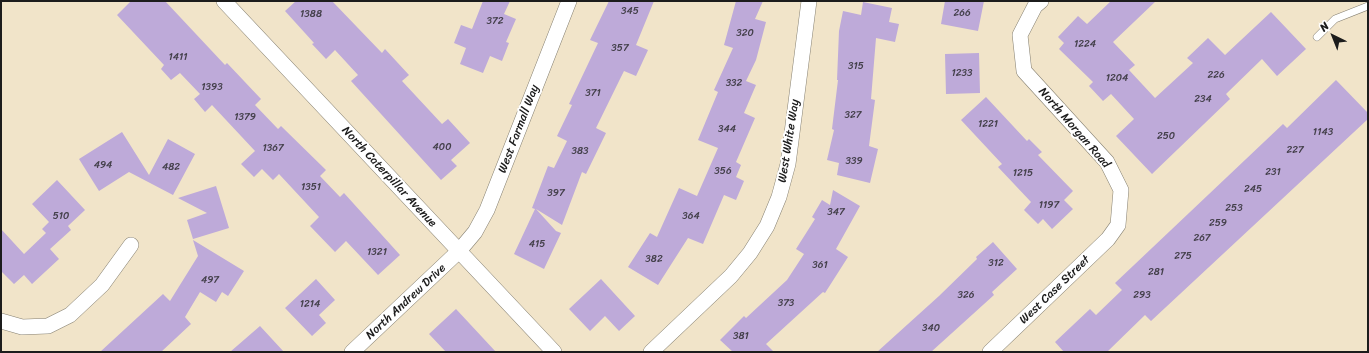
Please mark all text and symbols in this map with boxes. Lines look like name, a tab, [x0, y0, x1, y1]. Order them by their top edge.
house number: 345	[621, 5, 639, 17]
house number: 266	[953, 7, 971, 19]
house number: 1388	[300, 8, 322, 20]
house number: 372	[487, 15, 503, 27]
north arrow	[1313, 16, 1353, 56]
text: N	[1315, 17, 1334, 36]
house number: 320	[736, 27, 754, 39]
house number: 1224	[1074, 38, 1096, 50]
house number: 357	[611, 42, 629, 54]
house number: 1411	[168, 51, 188, 63]
house number: 315	[848, 60, 864, 72]
house number: 1233	[951, 67, 973, 79]
house number: 226	[1207, 69, 1225, 81]
house number: 1204	[1106, 72, 1128, 84]
house number: 332	[726, 77, 742, 89]
house number: 1393	[201, 81, 223, 93]
street label: West Farmall Way	[496, 83, 542, 175]
street label: North Morgan Road	[1035, 85, 1113, 171]
house number: 371	[585, 87, 601, 99]
house number: 234	[1194, 93, 1212, 105]
street label: West White Way	[775, 98, 803, 184]
house number: 327	[845, 109, 861, 121]
house number: 1379	[234, 111, 256, 123]
house number: 1221	[978, 118, 998, 130]
house number: 344	[718, 123, 736, 135]
street label: North Caterpillar Avenue	[338, 124, 440, 230]
house number: 1143	[1313, 126, 1333, 138]
house number: 250	[1157, 130, 1175, 142]
house number: 400	[433, 141, 451, 153]
house number: 1367	[262, 142, 284, 154]
house number: 227	[1286, 144, 1304, 156]
house number: 383	[571, 145, 589, 157]
house number: 339	[845, 155, 863, 167]
house number: 494	[94, 159, 112, 171]
house number: 482	[162, 161, 180, 173]
house number: 356	[714, 165, 732, 177]
house number: 231	[1265, 166, 1281, 178]
house number: 1215	[1013, 167, 1033, 179]
house number: 1351	[301, 181, 321, 193]
house number: 245	[1244, 183, 1262, 195]
house number: 397	[547, 187, 565, 199]
house number: 1197	[1039, 199, 1059, 211]
house number: 253	[1225, 202, 1243, 214]
house number: 347	[827, 206, 845, 218]
house number: 510	[53, 210, 69, 222]
house number: 364	[682, 210, 700, 222]
house number: 259	[1209, 217, 1227, 229]
house number: 267	[1193, 232, 1211, 244]
house number: 415	[529, 238, 545, 250]
house number: 1321	[367, 246, 387, 258]
house number: 275	[1174, 250, 1192, 262]
house number: 382	[645, 253, 663, 265]
street label: West Case Street	[1017, 253, 1093, 327]
house number: 312	[988, 257, 1004, 269]
house number: 361	[812, 259, 828, 271]
street label: North Andrew Drive	[363, 261, 449, 343]
house number: 281	[1148, 266, 1164, 278]
house number: 497	[201, 274, 219, 286]
house number: 326	[958, 289, 974, 301]
house number: 293	[1133, 289, 1151, 301]
house number: 373	[778, 297, 794, 309]
house number: 1214	[300, 298, 320, 310]
house number: 340	[922, 322, 940, 334]
house number: 381	[733, 330, 749, 342]

